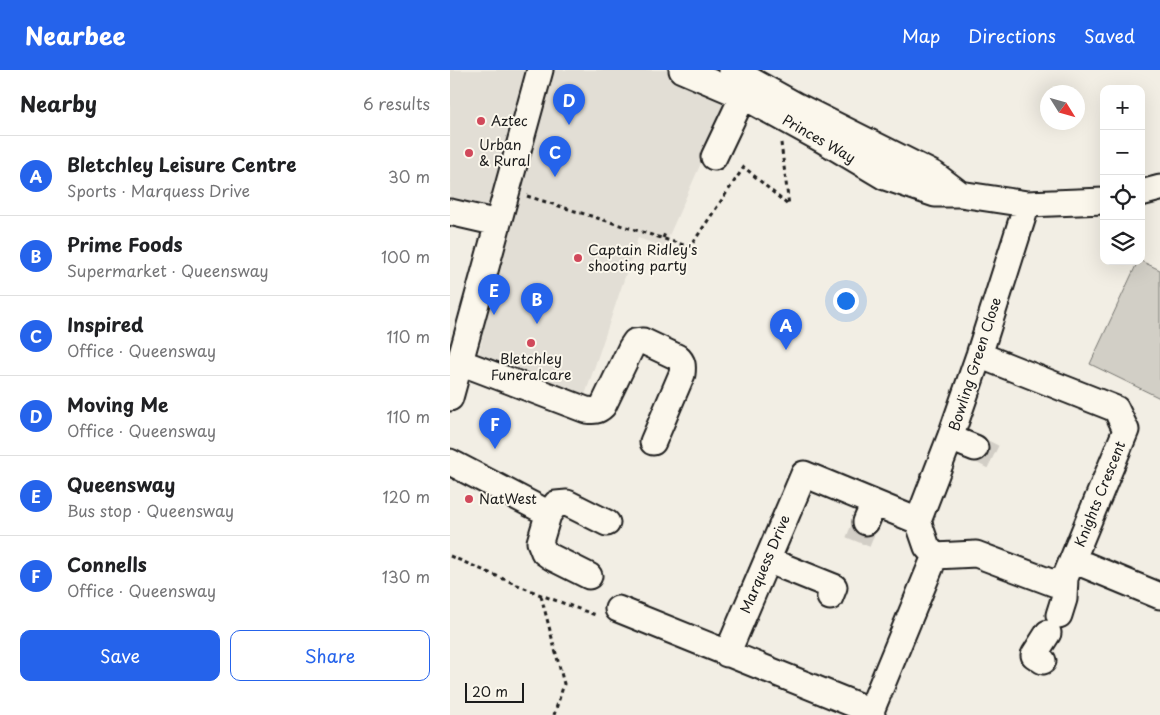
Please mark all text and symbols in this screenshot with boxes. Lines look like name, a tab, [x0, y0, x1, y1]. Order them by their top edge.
text: Nearbee	[25, 17, 126, 53]
text: Map	[902, 22, 940, 49]
text: Directions	[968, 22, 1056, 49]
text: Saved	[1084, 22, 1135, 49]
pin: D	[553, 84, 585, 125]
north arrow	[1040, 85, 1085, 130]
map controls	[1100, 85, 1145, 265]
button: +	[1100, 85, 1145, 130]
text: Nearby	[20, 87, 97, 119]
text: 6 results	[363, 91, 430, 115]
street label: Princes Way	[779, 109, 860, 168]
place label: Aztec	[491, 110, 528, 131]
marker: Aztec	[475, 115, 487, 127]
button: −	[1100, 130, 1145, 175]
place label: Urban & Rural	[479, 134, 531, 171]
pin: C	[539, 136, 571, 177]
marker: Urban & Rural	[463, 147, 475, 159]
text: Bletchley Leisure Centre	[67, 150, 296, 178]
text: A	[30, 164, 42, 188]
text: 30 m	[388, 164, 430, 188]
button: locate	[1100, 175, 1145, 220]
text: Sports · Marquess Drive	[67, 178, 250, 202]
button: layers	[1100, 220, 1145, 265]
text: Prime Foods	[67, 230, 183, 258]
place label: Captain Ridley's shooting party	[588, 239, 697, 276]
text: B	[31, 244, 41, 268]
text: 100 m	[381, 244, 430, 268]
marker: Captain Ridley's shooting party	[572, 252, 584, 264]
text: Supermarket · Queensway	[67, 258, 269, 282]
pin: E	[478, 274, 510, 315]
pin: B	[521, 283, 553, 324]
your location	[833, 288, 859, 314]
street label: Bowling Green Close	[943, 294, 1006, 433]
pin: A	[770, 309, 802, 350]
text: Inspired	[67, 310, 144, 338]
text: C	[30, 324, 42, 348]
text: 110 m	[387, 324, 430, 348]
marker: Bletchley Funeralcare	[525, 337, 537, 349]
text: Office · Queensway	[67, 338, 216, 362]
place label: Bletchley Funeralcare	[491, 348, 571, 385]
text: Moving Me	[67, 390, 168, 418]
text: D	[30, 404, 42, 428]
text: 110 m	[387, 404, 430, 428]
pin: F	[479, 408, 511, 449]
text: Office · Queensway	[67, 418, 216, 442]
street label: Knights Crescent	[1069, 437, 1130, 550]
text: Queensway	[67, 470, 175, 498]
text: E	[31, 484, 41, 508]
text: 120 m	[383, 484, 430, 508]
place label: NatWest	[479, 488, 537, 509]
marker: NatWest	[463, 493, 475, 505]
text: Bus stop · Queensway	[67, 498, 234, 522]
street label: Marquess Drive	[734, 511, 795, 616]
text: Connells	[67, 550, 147, 578]
text: F	[31, 564, 41, 588]
text: 130 m	[382, 564, 430, 588]
text: Office · Queensway	[67, 578, 216, 602]
button: Save	[20, 630, 220, 681]
button: Share	[230, 630, 430, 681]
scale bar	[465, 680, 524, 703]
text: 20 m	[472, 681, 508, 702]

